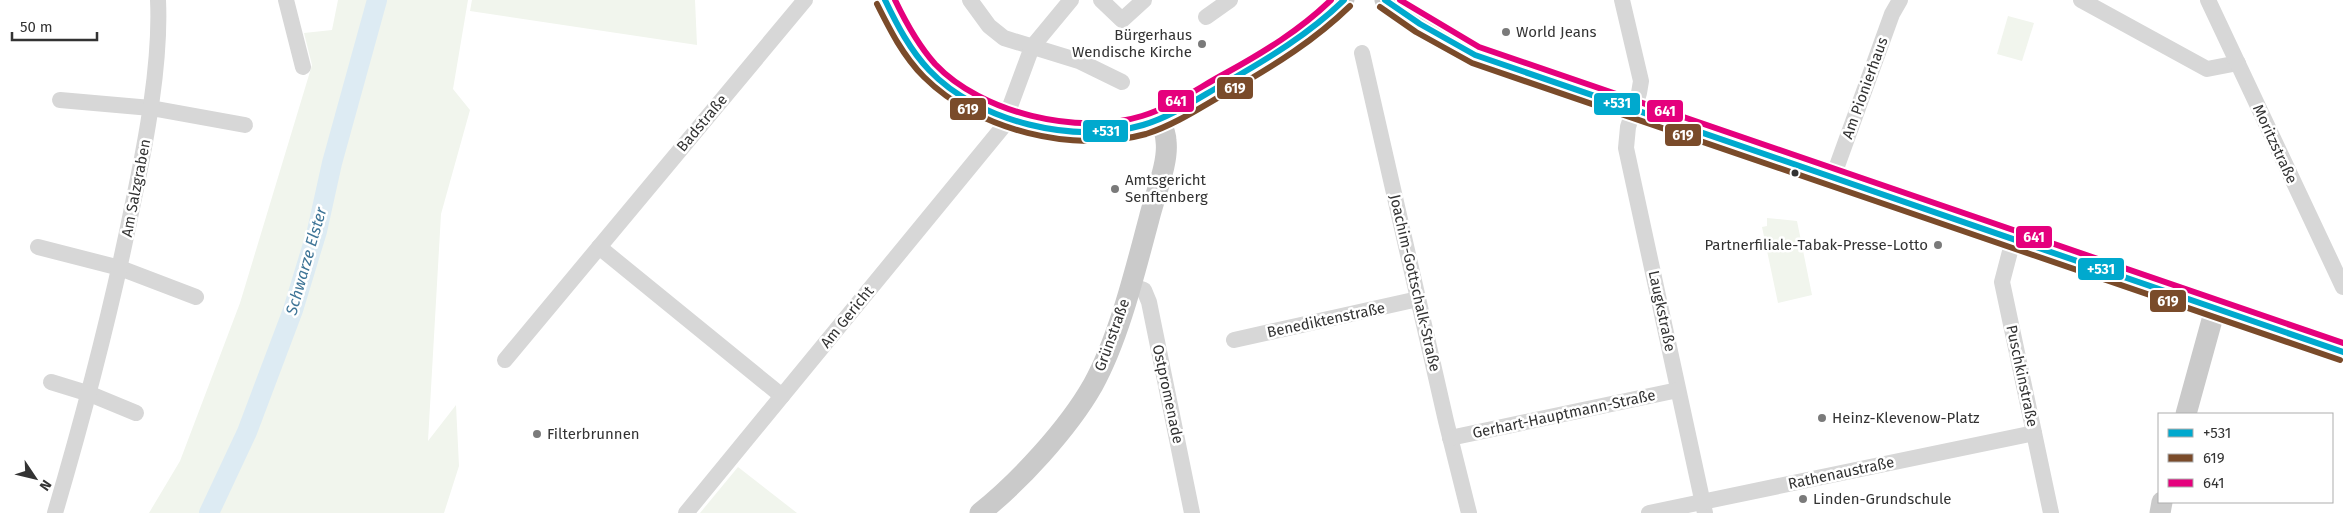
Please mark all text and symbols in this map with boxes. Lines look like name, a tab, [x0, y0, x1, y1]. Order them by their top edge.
scale bar	[12, 10, 98, 42]
text: 50 m	[20, 18, 53, 36]
place label: World Jeans	[1516, 23, 1597, 41]
place label: Bürgerhaus Wendische Kirche	[1072, 26, 1192, 61]
marker: World Jeans	[1500, 26, 1512, 38]
street label: Am Pionierhaus	[1838, 35, 1892, 141]
marker: Bürgerhaus Wendische Kirche	[1196, 38, 1208, 50]
line badge: 619	[1216, 76, 1254, 100]
text: 619	[1224, 80, 1246, 97]
line badge: 641	[1157, 89, 1195, 113]
street label: Badstraße	[673, 91, 731, 155]
line badge: +531	[1593, 92, 1641, 116]
text: 641	[1165, 93, 1187, 110]
text: +531	[1603, 95, 1631, 112]
line badge: 619	[949, 97, 987, 121]
line badge: 641	[1646, 99, 1684, 123]
text: 619	[957, 101, 979, 118]
street label: Moritzstraße	[2249, 102, 2301, 186]
text: 641	[1654, 103, 1676, 120]
line badge: +531	[1082, 119, 1129, 143]
text: +531	[1092, 123, 1120, 140]
line badge: 619	[1664, 123, 1702, 147]
text: 619	[1672, 127, 1694, 144]
street label: Am Salzgraben	[118, 137, 154, 239]
unlabelled marker	[1790, 168, 1800, 178]
place label: Amtsgericht Senftenberg	[1125, 171, 1208, 206]
marker: Amtsgericht Senftenberg	[1109, 183, 1121, 195]
street label: Joachim-Gottschalk-Straße	[1386, 193, 1444, 373]
water label: Schwarze Elster	[281, 204, 331, 318]
line badge: 641	[2015, 225, 2053, 249]
text: 641	[2023, 229, 2045, 246]
place label: Partnerfiliale-Tabak-Presse-Lotto	[1704, 236, 1928, 254]
marker: Partnerfiliale-Tabak-Presse-Lotto	[1932, 239, 1944, 251]
line badge: +531	[2077, 257, 2125, 281]
text: +531	[2087, 261, 2115, 278]
street label: Laugkstraße	[1645, 269, 1679, 353]
street label: Am Gericht	[817, 282, 878, 352]
line badge: 619	[2149, 289, 2187, 313]
text: 619	[2157, 293, 2179, 310]
street label: Grünstraße	[1091, 296, 1133, 374]
street label: Benediktenstraße	[1265, 299, 1387, 341]
street label: Puschkinstraße	[2002, 323, 2042, 429]
street label: Ostpromenade	[1149, 343, 1187, 445]
street label: Gerhart-Hauptmann-Straße	[1471, 386, 1657, 442]
place label: Heinz-Klevenow-Platz	[1832, 409, 1980, 427]
marker: Heinz-Klevenow-Platz	[1816, 412, 1828, 424]
legend	[2158, 413, 2333, 503]
text: +531	[2203, 424, 2231, 442]
place label: Filterbrunnen	[547, 425, 640, 443]
marker: Filterbrunnen	[531, 428, 543, 440]
text: 619	[2203, 449, 2225, 467]
north arrow	[10, 453, 60, 503]
street label: Rathenaustraße	[1786, 453, 1896, 493]
text: 641	[2203, 474, 2225, 492]
text: N	[36, 476, 55, 494]
place label: Linden-Grundschule	[1813, 490, 1951, 508]
marker: Linden-Grundschule	[1797, 493, 1809, 505]

